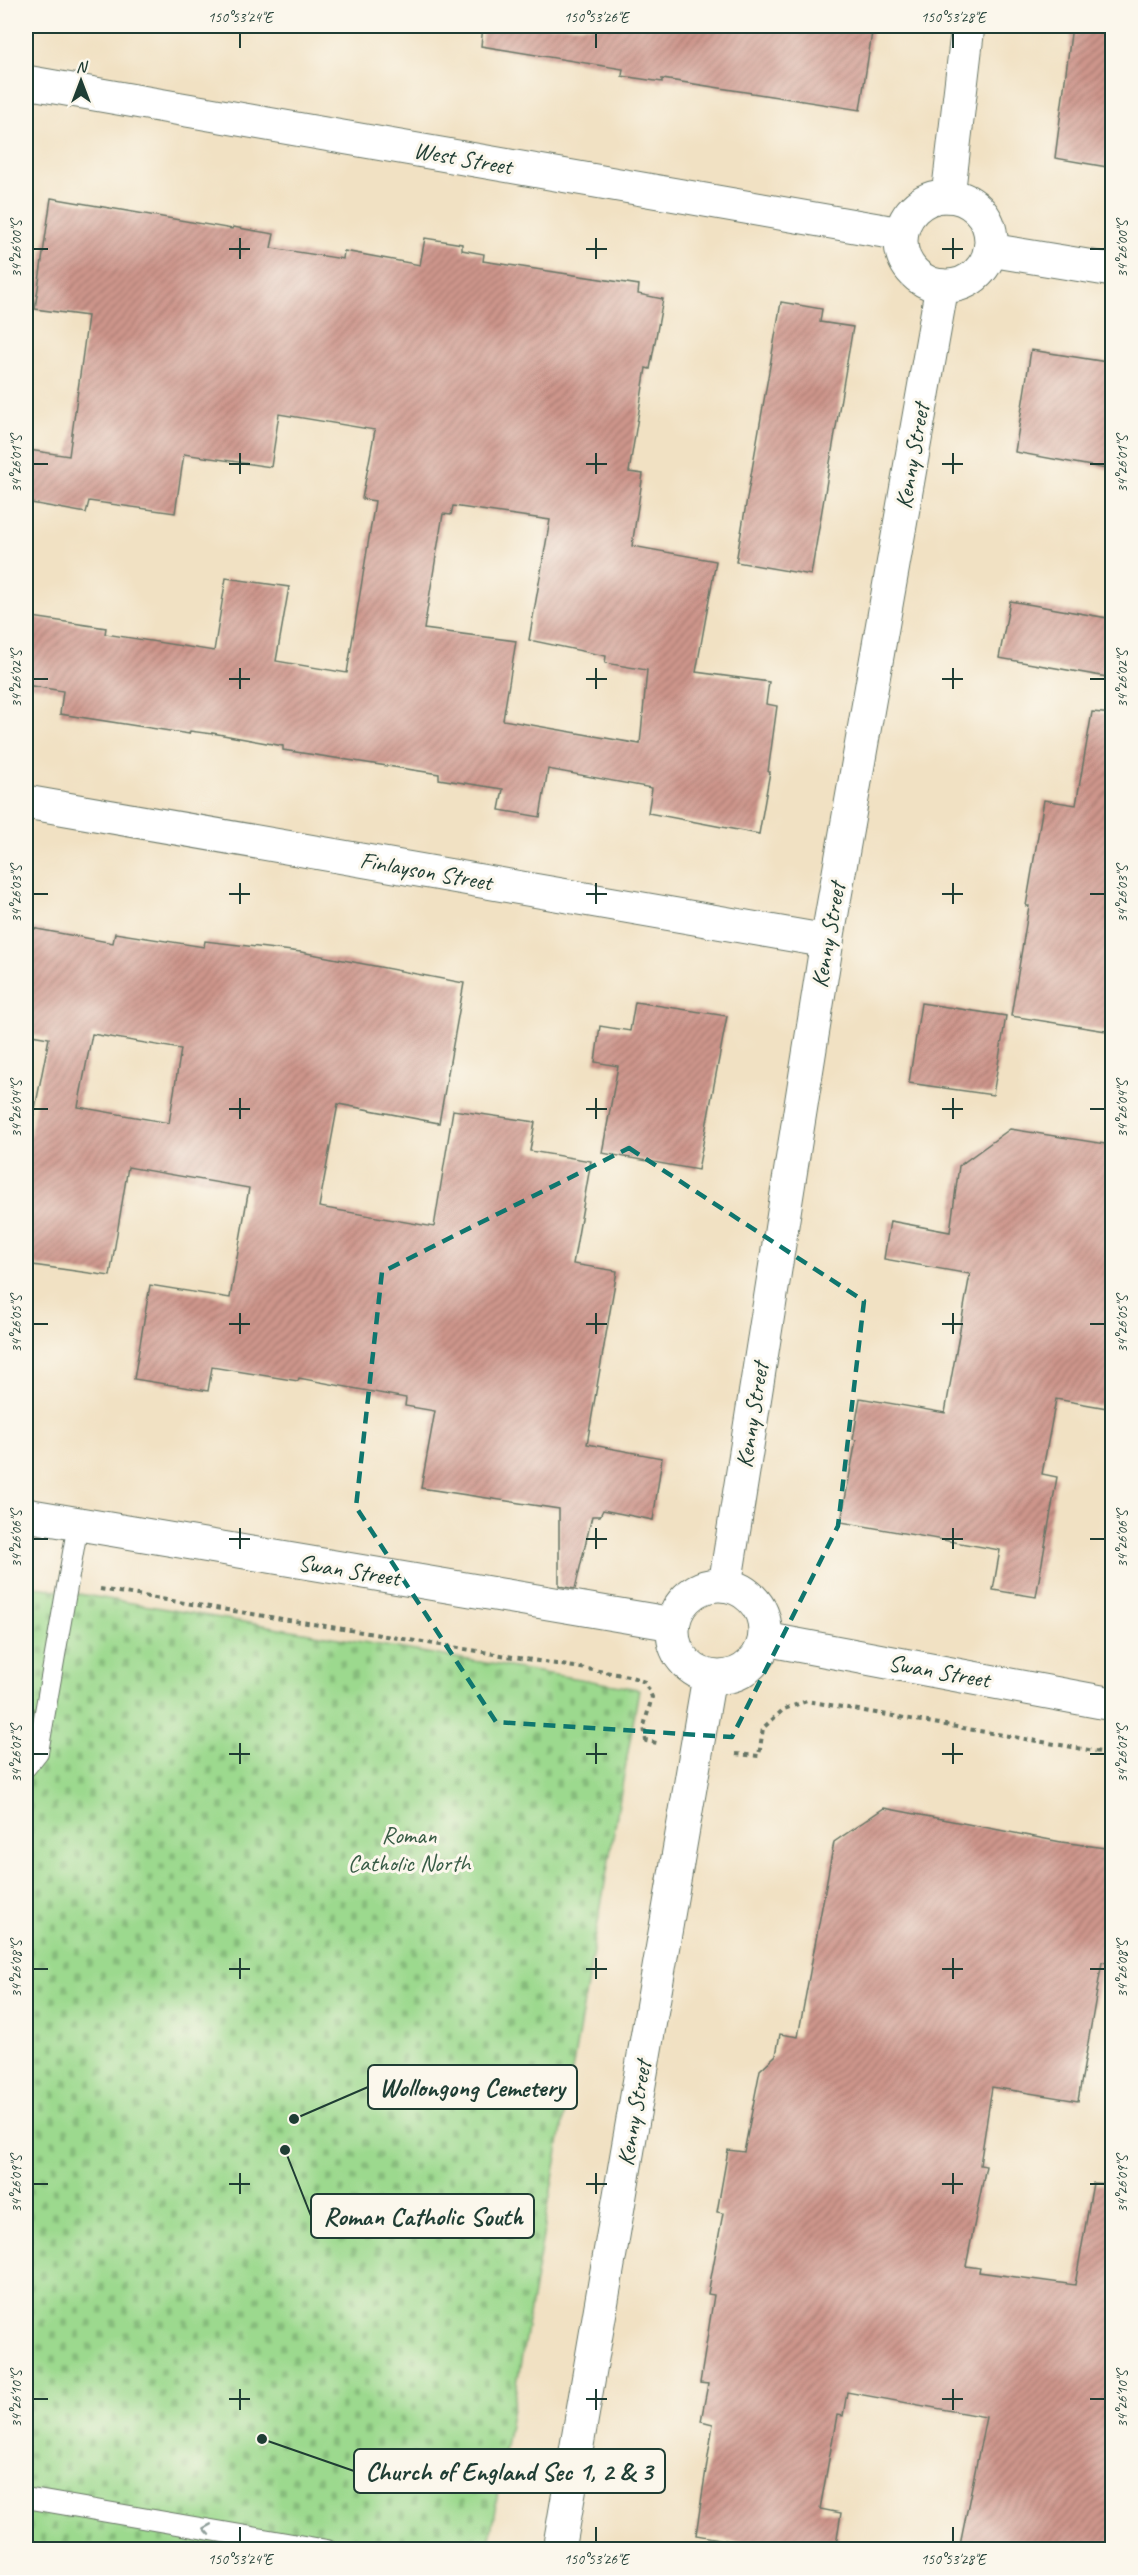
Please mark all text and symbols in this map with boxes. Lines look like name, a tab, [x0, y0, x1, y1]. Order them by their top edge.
text: 150°53'24"E	[208, 8, 274, 27]
text: 150°53'26"E	[564, 8, 630, 27]
text: 150°53'28"E	[921, 8, 987, 27]
north arrow	[51, 51, 111, 111]
text: N	[76, 57, 89, 77]
street label: West Street	[412, 135, 516, 182]
text: 34°26'00"S	[7, 218, 26, 278]
text: 34°26'00"S	[1113, 218, 1132, 278]
street label: Kenny Street	[888, 398, 937, 511]
text: 34°26'01"S	[7, 433, 26, 493]
text: 34°26'01"S	[1113, 433, 1132, 493]
text: 34°26'02"S	[7, 648, 26, 708]
text: 34°26'02"S	[1113, 648, 1132, 708]
street label: Finlayson Street	[358, 845, 496, 898]
text: 34°26'03"S	[7, 863, 26, 923]
text: 34°26'03"S	[1113, 863, 1132, 923]
street label: Kenny Street	[804, 877, 853, 990]
text: 34°26'04"S	[7, 1078, 26, 1138]
text: 34°26'04"S	[1113, 1078, 1132, 1138]
text: 34°26'05"S	[7, 1293, 26, 1353]
text: 34°26'05"S	[1113, 1293, 1132, 1353]
street label: Kenny Street	[729, 1357, 776, 1470]
text: 34°26'06"S	[7, 1508, 26, 1568]
text: 34°26'06"S	[1113, 1508, 1132, 1568]
street label: Swan Street	[296, 1547, 404, 1593]
street label: Swan Street	[886, 1647, 994, 1695]
text: 34°26'07"S	[7, 1723, 26, 1783]
text: 34°26'07"S	[1113, 1723, 1132, 1783]
park label: Roman Catholic North	[348, 1820, 472, 1878]
text: 34°26'08"S	[7, 1938, 26, 1998]
text: 34°26'08"S	[1113, 1938, 1132, 1998]
street label: Kenny Street	[610, 2055, 659, 2168]
callout: Wollongong Cemetery	[368, 2065, 577, 2109]
text: Wollongong Cemetery	[379, 2071, 568, 2104]
text: 34°26'09"S	[7, 2153, 26, 2213]
text: 34°26'09"S	[1113, 2153, 1132, 2213]
callout: Roman Catholic South	[311, 2194, 534, 2238]
text: Roman Catholic South	[323, 2200, 524, 2233]
text: 34°26'10"S	[7, 2368, 26, 2428]
text: 34°26'10"S	[1113, 2368, 1132, 2428]
callout: Church of England Sec 1, 2 & 3	[354, 2449, 665, 2493]
text: Church of England Sec 1, 2 & 3	[366, 2455, 655, 2488]
one-way arrow	[202, 2523, 212, 2536]
text: 150°53'24"E	[208, 2550, 274, 2569]
text: 150°53'26"E	[564, 2550, 630, 2569]
text: 150°53'28"E	[921, 2550, 987, 2569]

